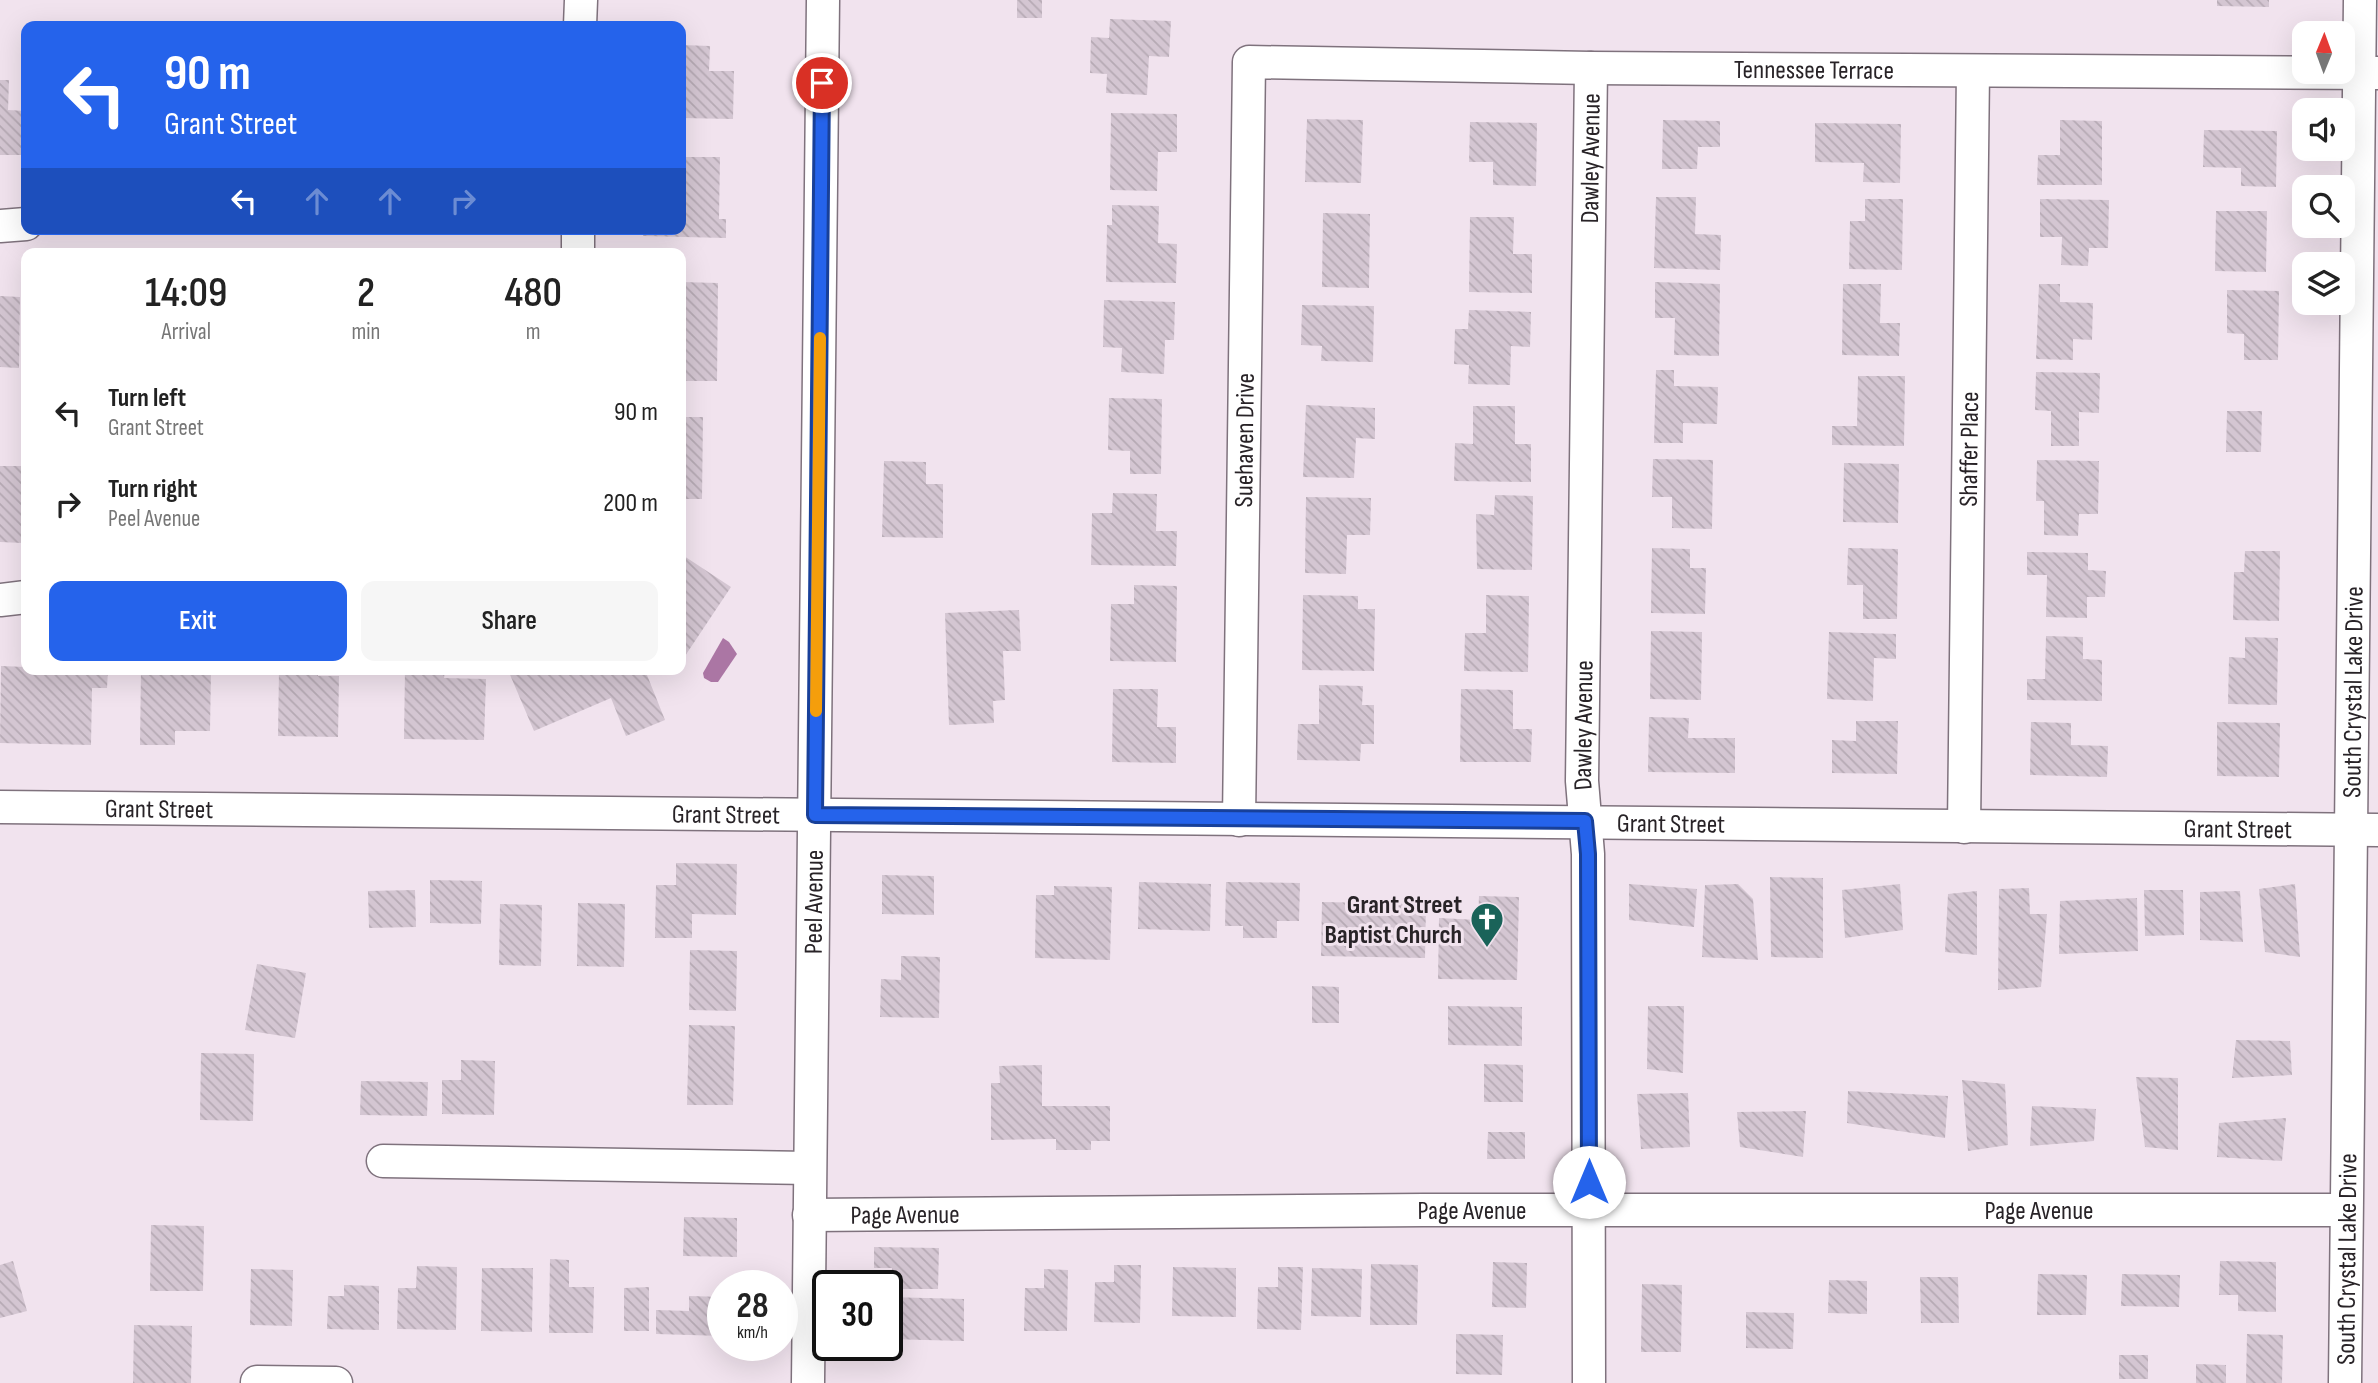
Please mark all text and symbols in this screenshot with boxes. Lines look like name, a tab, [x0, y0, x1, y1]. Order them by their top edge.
north arrow	[2292, 21, 2356, 84]
map controls	[2292, 21, 2355, 315]
text: 90 m	[164, 45, 251, 104]
icon: left	[49, 49, 140, 140]
pin	[792, 53, 852, 113]
street label: Tennessee Terrace	[1734, 55, 1894, 87]
icon: arrive	[803, 64, 841, 102]
street label: Dawley Avenue	[1575, 93, 1608, 224]
button: sound	[2292, 98, 2355, 161]
text: Grant Street	[164, 105, 297, 144]
button: search	[2292, 175, 2355, 238]
icon: left	[225, 182, 263, 220]
icon: ahead	[298, 182, 336, 220]
icon: ahead	[371, 182, 409, 220]
icon: right	[444, 182, 482, 220]
button: layers	[2292, 252, 2355, 315]
text: 14:09	[145, 268, 227, 319]
text: 2	[357, 268, 375, 319]
text: 480	[504, 268, 562, 319]
text: Arrival	[161, 318, 211, 346]
text: min	[351, 318, 380, 346]
text: m	[526, 318, 541, 346]
street label: Suehaven Drive	[1229, 373, 1262, 507]
text: Turn left	[108, 383, 186, 414]
street label: Shaffer Place	[1954, 391, 1986, 507]
icon: left	[49, 394, 87, 432]
text: 90 m	[614, 397, 658, 428]
text: Grant Street	[108, 414, 204, 442]
text: Turn right	[108, 474, 197, 505]
icon: right	[49, 485, 87, 523]
text: 200 m	[603, 488, 658, 519]
text: Peel Avenue	[108, 505, 200, 533]
button: Exit	[49, 581, 347, 661]
button: Share	[361, 581, 658, 661]
street label: South Crystal Lake Drive	[2337, 586, 2371, 798]
street label: Dawley Avenue	[1568, 660, 1601, 791]
street label: Grant Street	[105, 794, 213, 826]
street label: Grant Street	[672, 799, 780, 832]
street label: Grant Street	[1617, 809, 1725, 841]
street label: Grant Street	[2184, 814, 2292, 846]
street label: Peel Avenue	[799, 850, 831, 954]
place label: Grant Street Baptist Church	[1325, 890, 1462, 951]
church icon: Grant Street Baptist Church	[1468, 900, 1506, 949]
position arrow	[1552, 1145, 1626, 1219]
street label: South Crystal Lake Drive	[2331, 1153, 2364, 1365]
street label: Page Avenue	[1417, 1196, 1527, 1227]
street label: Page Avenue	[1984, 1196, 2094, 1227]
street label: Page Avenue	[850, 1200, 960, 1232]
speed limit sign: 30	[812, 1270, 903, 1361]
text: 28	[737, 1285, 768, 1328]
text: km/h	[737, 1322, 768, 1343]

